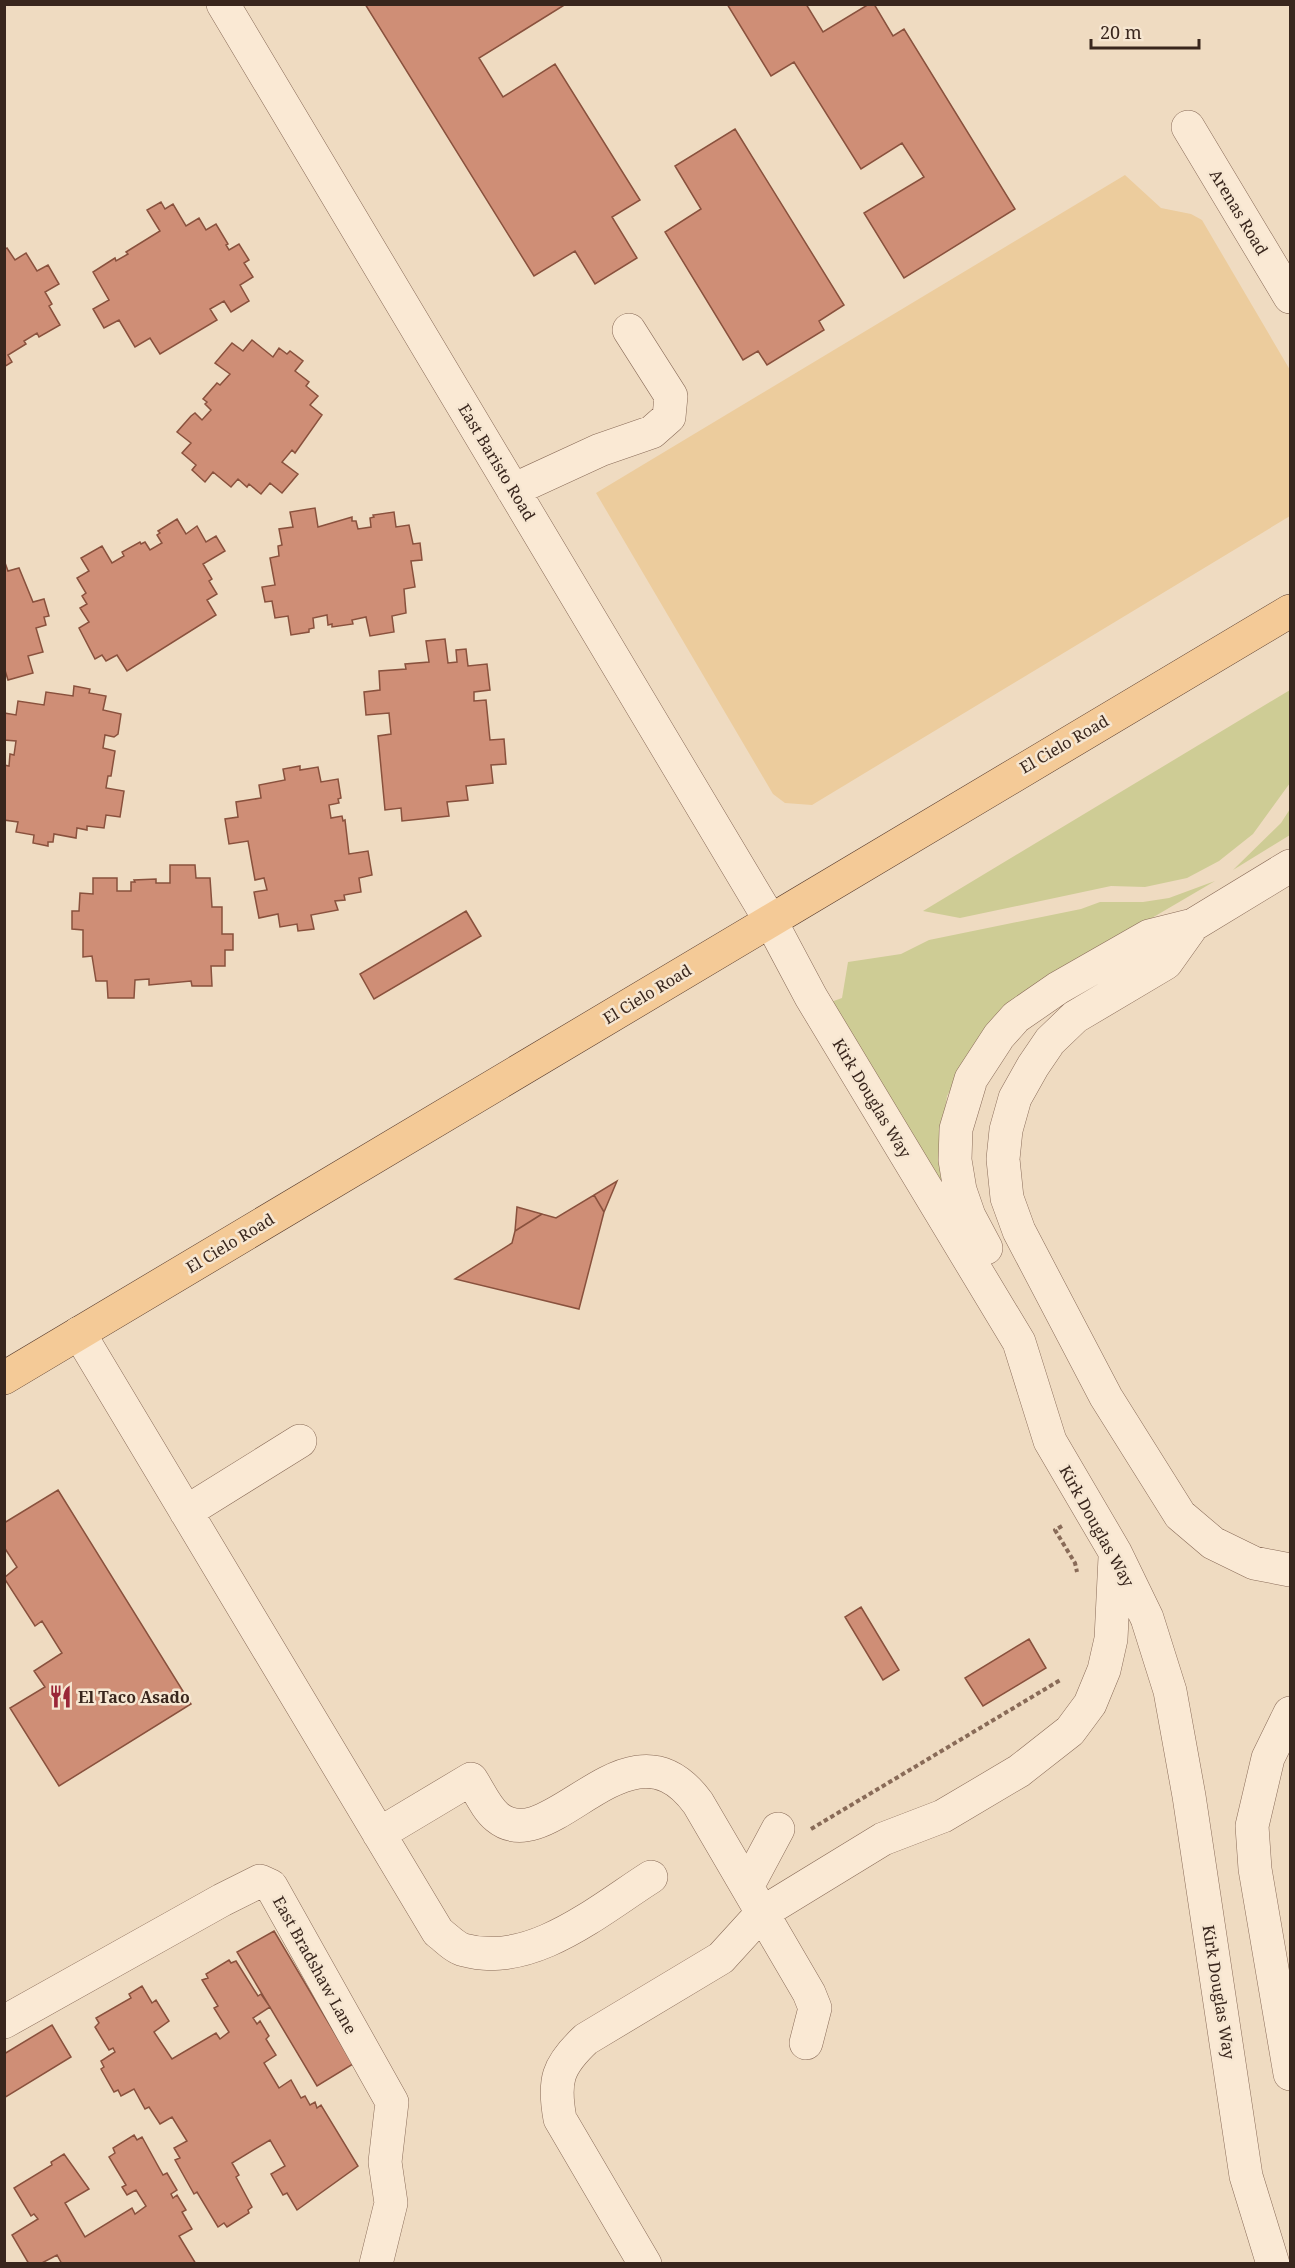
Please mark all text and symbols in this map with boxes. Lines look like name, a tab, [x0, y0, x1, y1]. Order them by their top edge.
scale bar	[1091, 12, 1199, 50]
text: 20 m	[1100, 20, 1142, 44]
street label: Arenas Road	[1205, 165, 1273, 259]
street label: East Baristo Road	[453, 399, 541, 525]
street label: El Cielo Road	[1015, 710, 1113, 778]
street label: El Cielo Road	[599, 959, 695, 1029]
street label: Kirk Douglas Way	[828, 1034, 917, 1163]
street label: El Cielo Road	[182, 1208, 278, 1278]
street label: Kirk Douglas Way	[1054, 1461, 1140, 1592]
restaurant icon: El Taco Asado	[47, 1684, 73, 1710]
place label: El Taco Asado	[78, 1686, 190, 1708]
street label: East Bradshaw Lane	[268, 1892, 362, 2038]
street label: Kirk Douglas Way	[1198, 1923, 1241, 2062]

